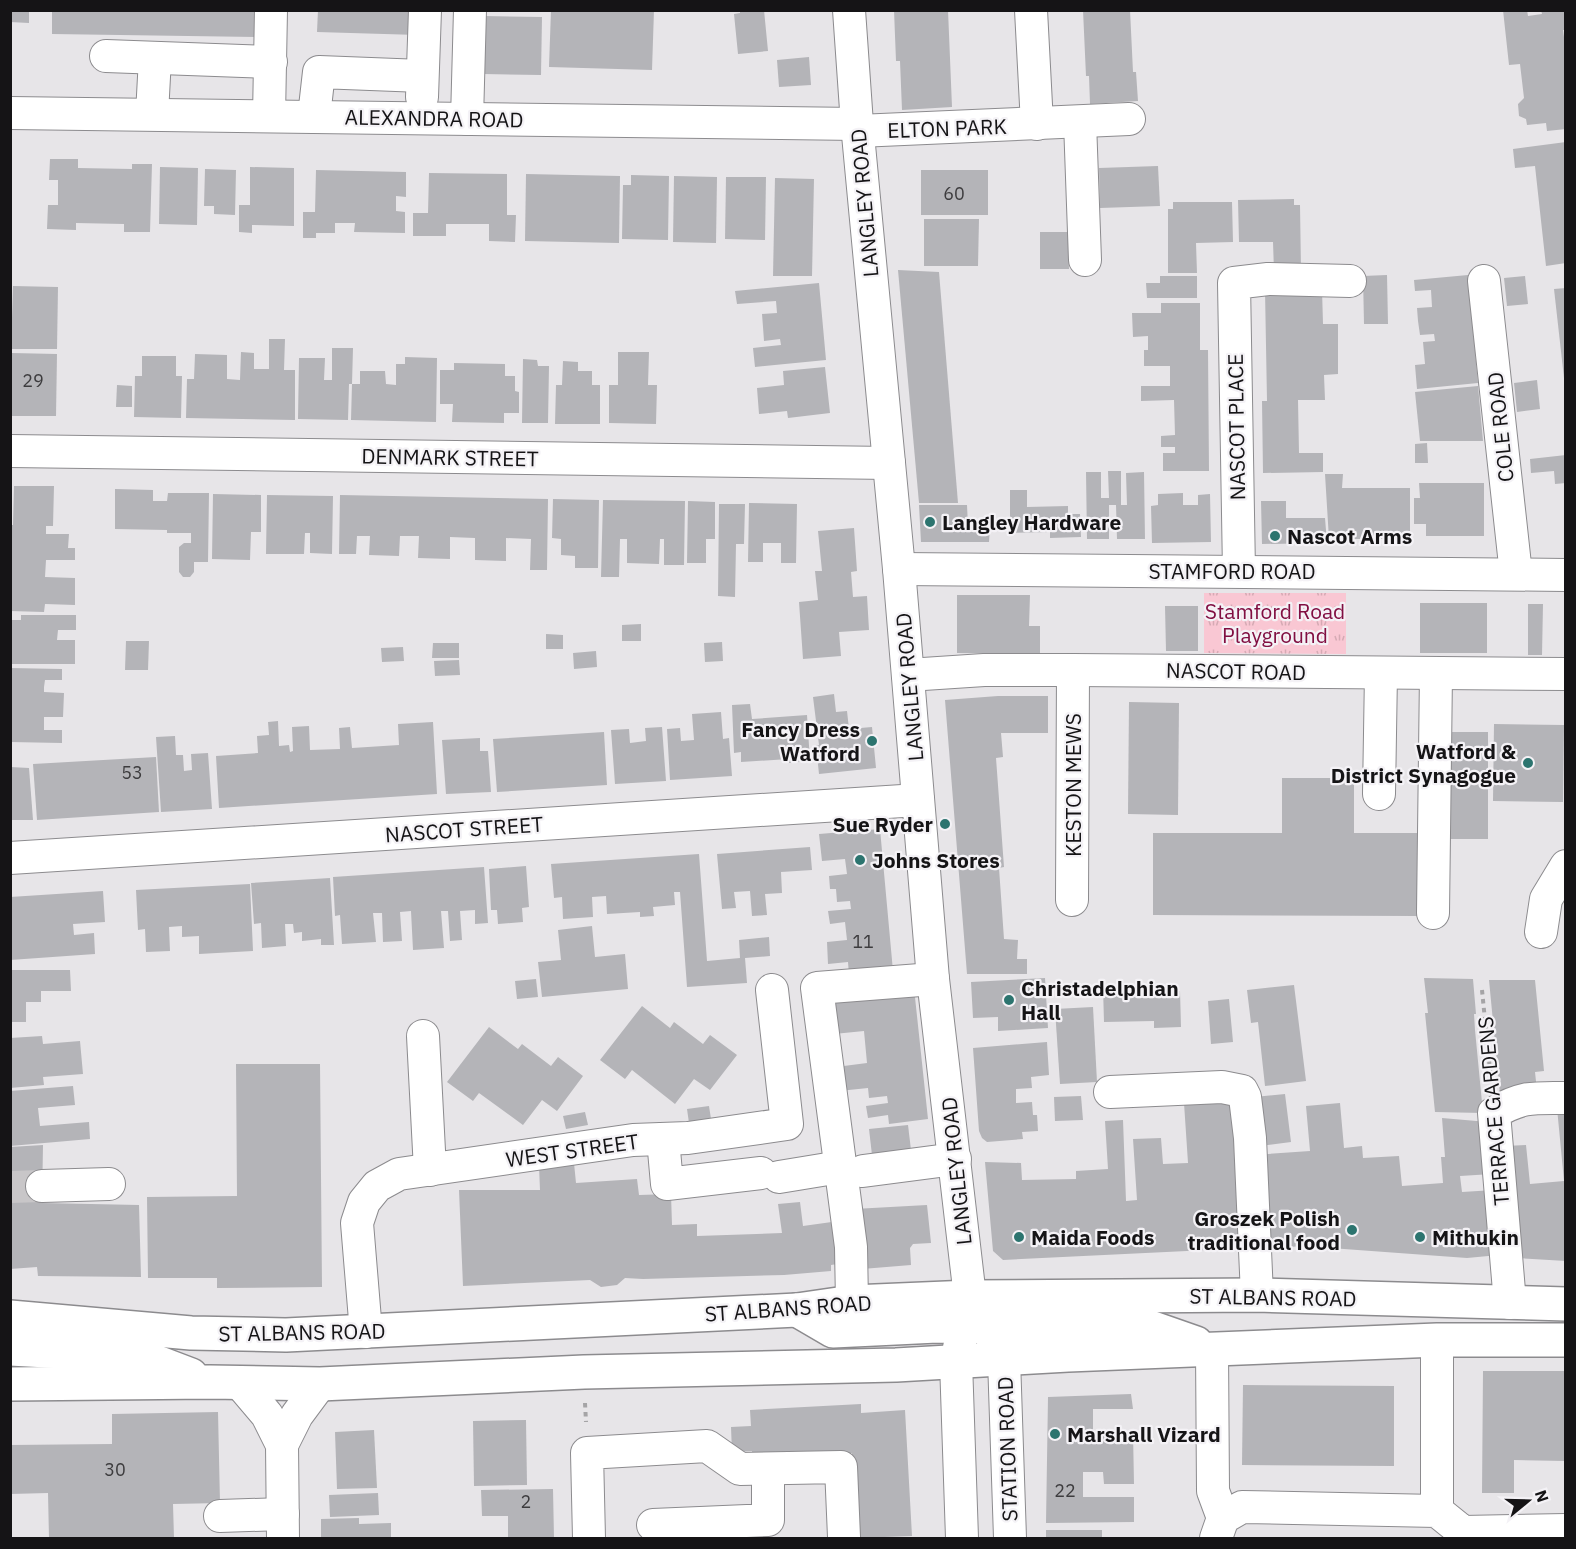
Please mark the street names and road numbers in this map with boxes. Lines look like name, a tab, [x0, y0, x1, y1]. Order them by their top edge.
street label: ALEXANDRA ROAD	[344, 102, 524, 134]
street label: ELTON PARK	[887, 112, 1007, 144]
street label: LANGLEY ROAD	[844, 128, 884, 278]
street label: NASCOT PLACE	[1221, 353, 1251, 501]
street label: COLE ROAD	[1480, 370, 1520, 484]
street label: DENMARK STREET	[361, 441, 539, 473]
street label: STAMFORD ROAD	[1148, 557, 1316, 585]
street label: LANGLEY ROAD	[889, 612, 929, 762]
street label: NASCOT ROAD	[1166, 656, 1306, 686]
street label: KESTON MEWS	[1059, 713, 1087, 857]
street label: NASCOT STREET	[384, 810, 544, 848]
street label: TERRACE GARDENS	[1471, 1015, 1515, 1207]
street label: LANGLEY ROAD	[934, 1095, 978, 1247]
street label: WEST STREET	[504, 1127, 640, 1173]
street label: ST ALBANS ROAD	[1189, 1282, 1357, 1312]
street label: ST ALBANS ROAD	[704, 1288, 872, 1328]
street label: ST ALBANS ROAD	[218, 1317, 386, 1347]
street label: STATION ROAD	[990, 1376, 1024, 1522]

